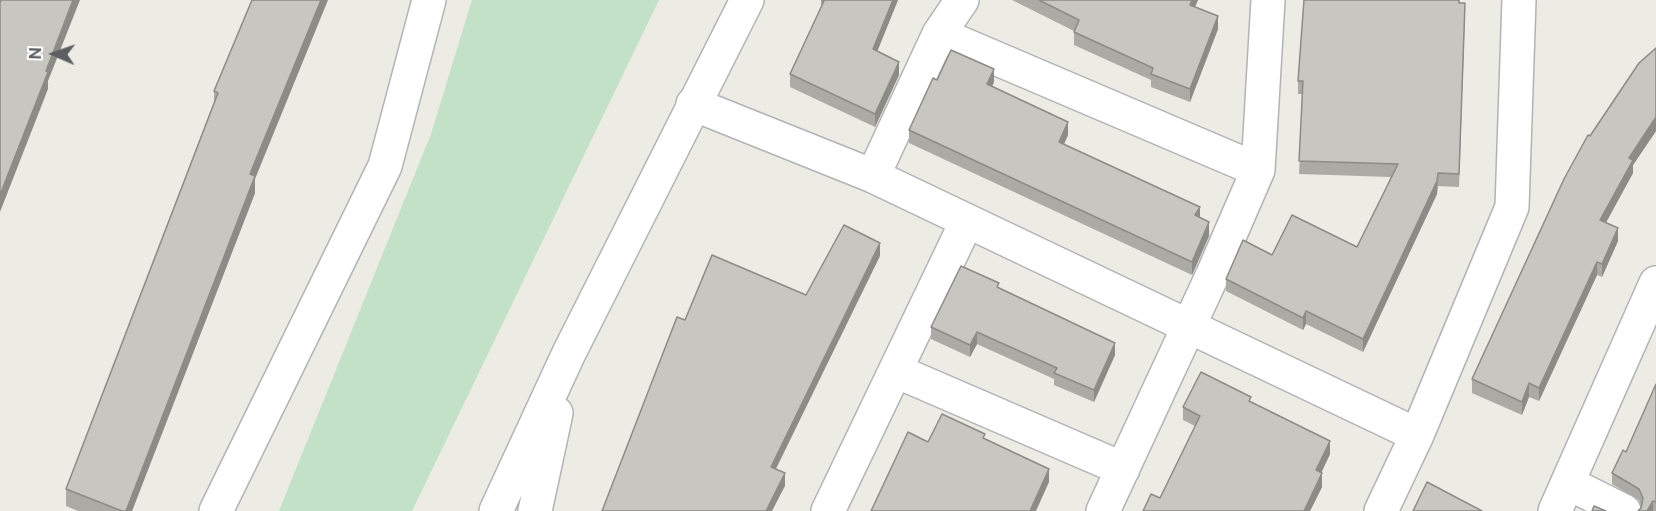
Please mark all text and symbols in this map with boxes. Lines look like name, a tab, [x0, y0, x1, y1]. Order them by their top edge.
north arrow	[24, 24, 84, 84]
text: N	[26, 47, 45, 60]

